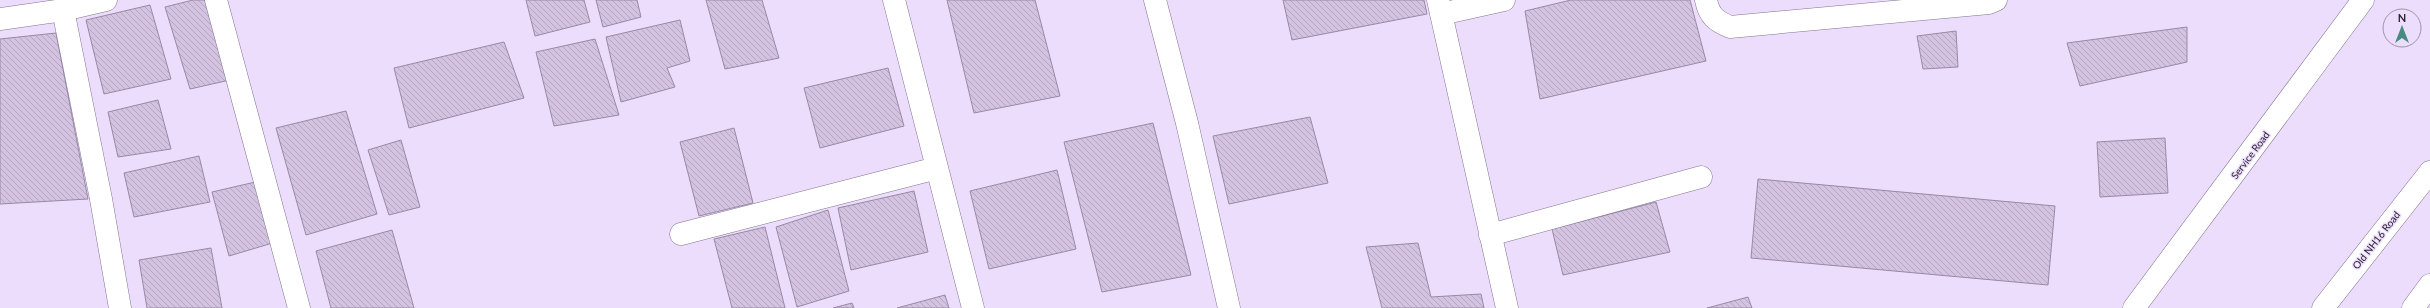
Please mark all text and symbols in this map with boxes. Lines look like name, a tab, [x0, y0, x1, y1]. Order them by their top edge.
north arrow	[2382, 8, 2422, 48]
text: N	[2398, 11, 2406, 24]
street label: Service Road	[2228, 129, 2272, 181]
street label: Old NH16 Road	[2350, 209, 2402, 271]

